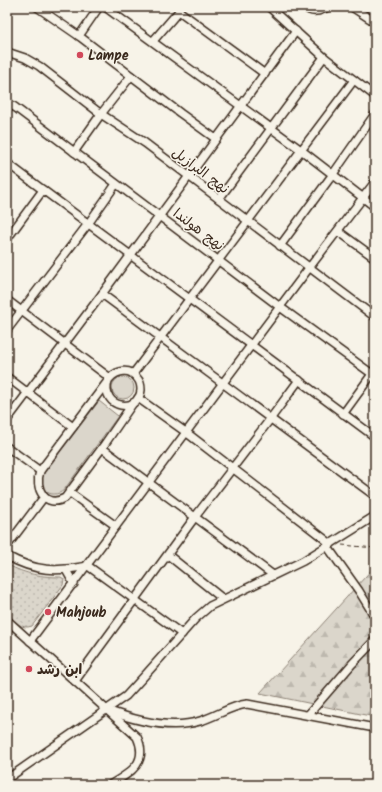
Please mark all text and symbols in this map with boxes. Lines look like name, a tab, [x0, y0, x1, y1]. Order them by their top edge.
place label: Lampe	[88, 45, 129, 67]
marker: Lampe	[75, 50, 85, 60]
street label: نهج البرازيل	[167, 142, 234, 200]
street label: نهج هولندا	[168, 203, 229, 257]
place label: Mahjoub	[56, 602, 106, 624]
marker: Mahjoub	[43, 607, 53, 617]
place label: ابن رشد	[37, 659, 83, 681]
marker: ابن رشد	[24, 664, 34, 674]

